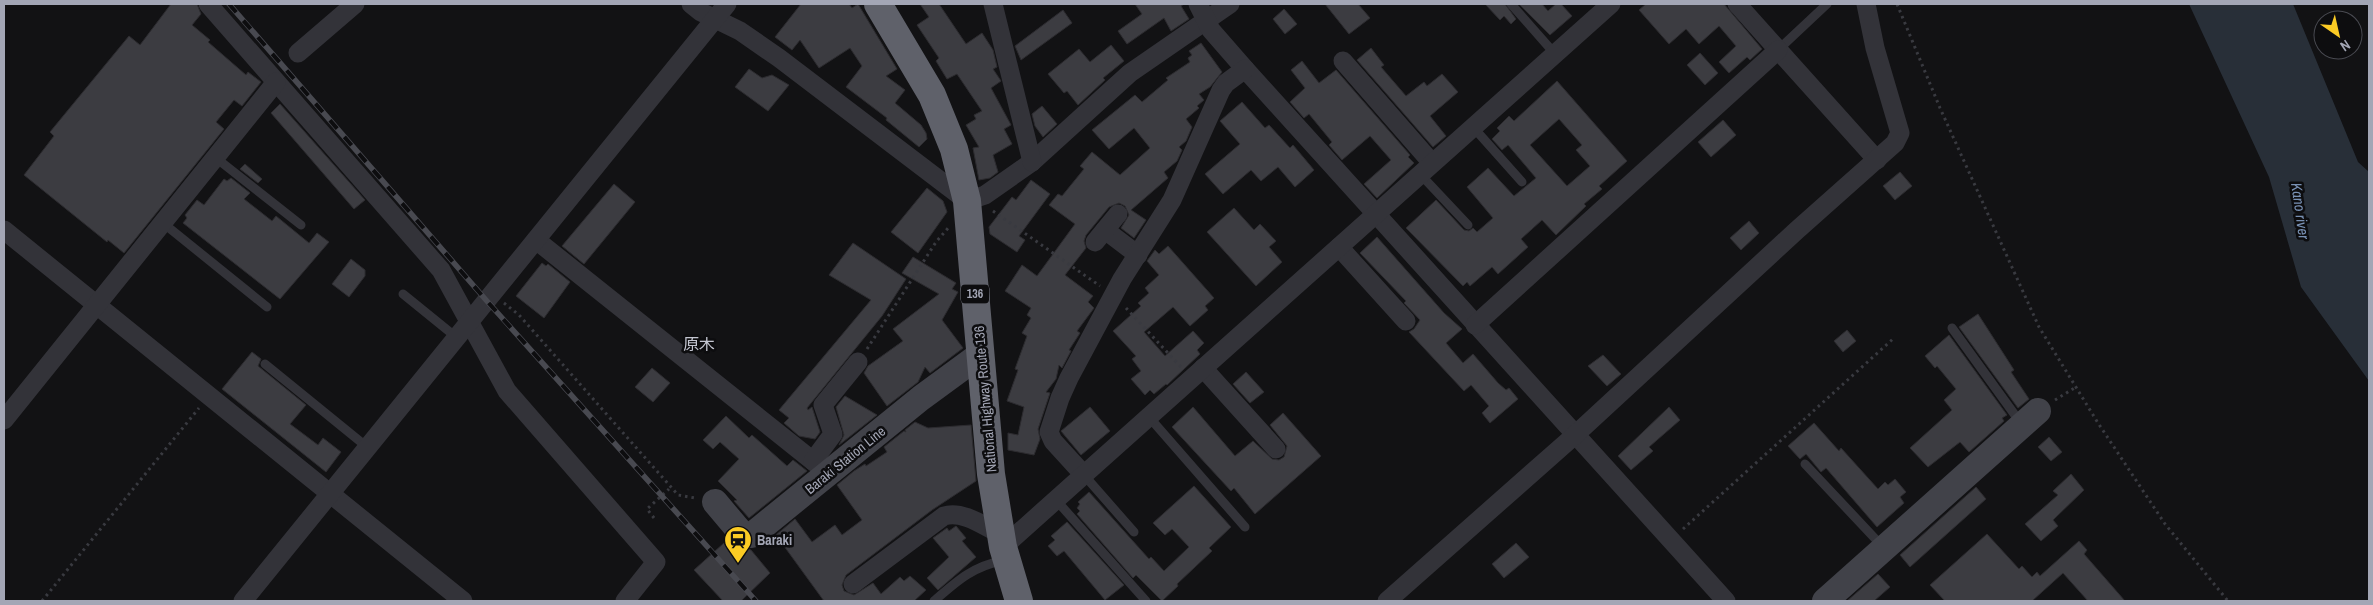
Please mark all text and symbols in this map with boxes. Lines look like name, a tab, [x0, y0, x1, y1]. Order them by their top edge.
north arrow	[2313, 10, 2363, 60]
text: N	[2337, 36, 2354, 56]
water label: Kano river	[2286, 181, 2315, 241]
road number: 136	[961, 284, 989, 304]
street label: National Highway Route 136	[970, 325, 1000, 473]
district label: 原木	[683, 333, 715, 355]
street label: Baraki Station Line	[801, 422, 889, 498]
station icon: Baraki	[723, 525, 753, 564]
place label: Baraki	[757, 531, 792, 549]

